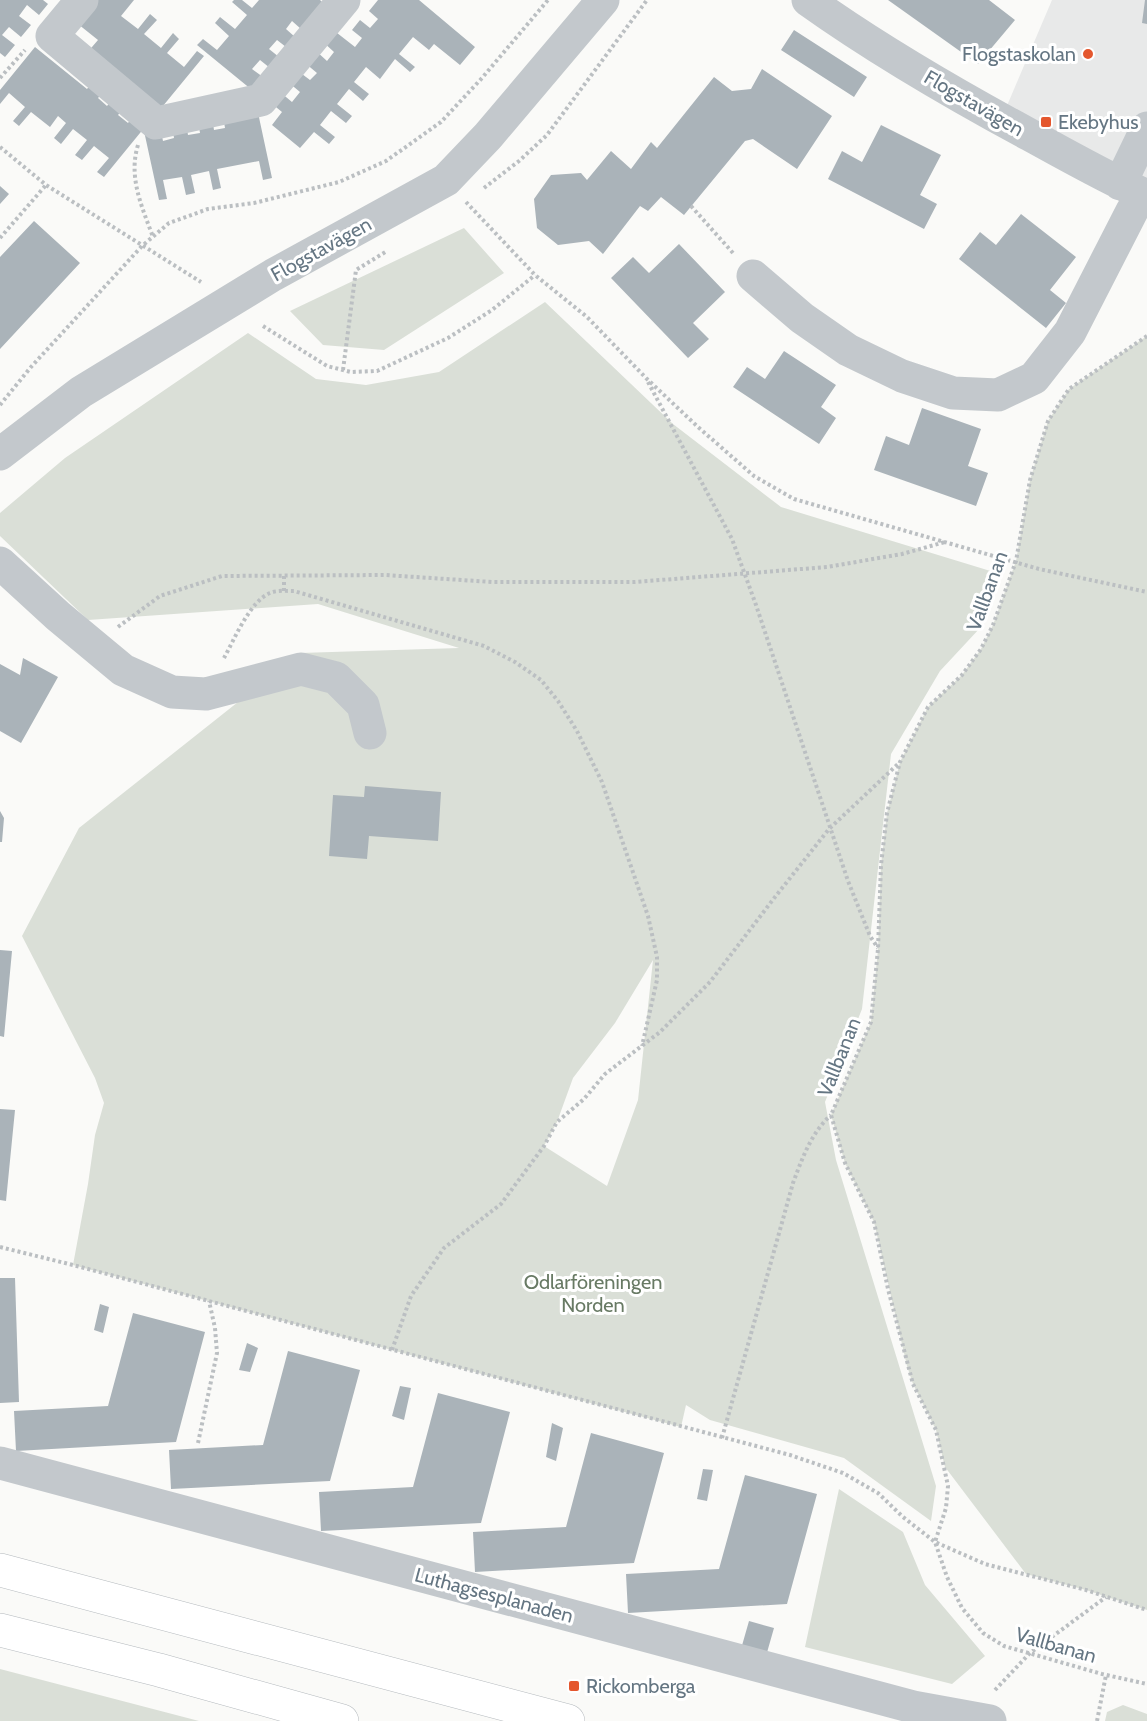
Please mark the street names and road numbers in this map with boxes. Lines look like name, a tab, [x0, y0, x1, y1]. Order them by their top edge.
street label: Flogstavägen	[920, 65, 1028, 141]
street label: Flogstavägen	[267, 212, 375, 286]
street label: Vallbanan	[962, 548, 1012, 634]
street label: Vallbanan	[812, 1014, 866, 1100]
street label: Luthagsesplanaden	[412, 1562, 576, 1628]
street label: Vallbanan	[1013, 1622, 1099, 1668]

